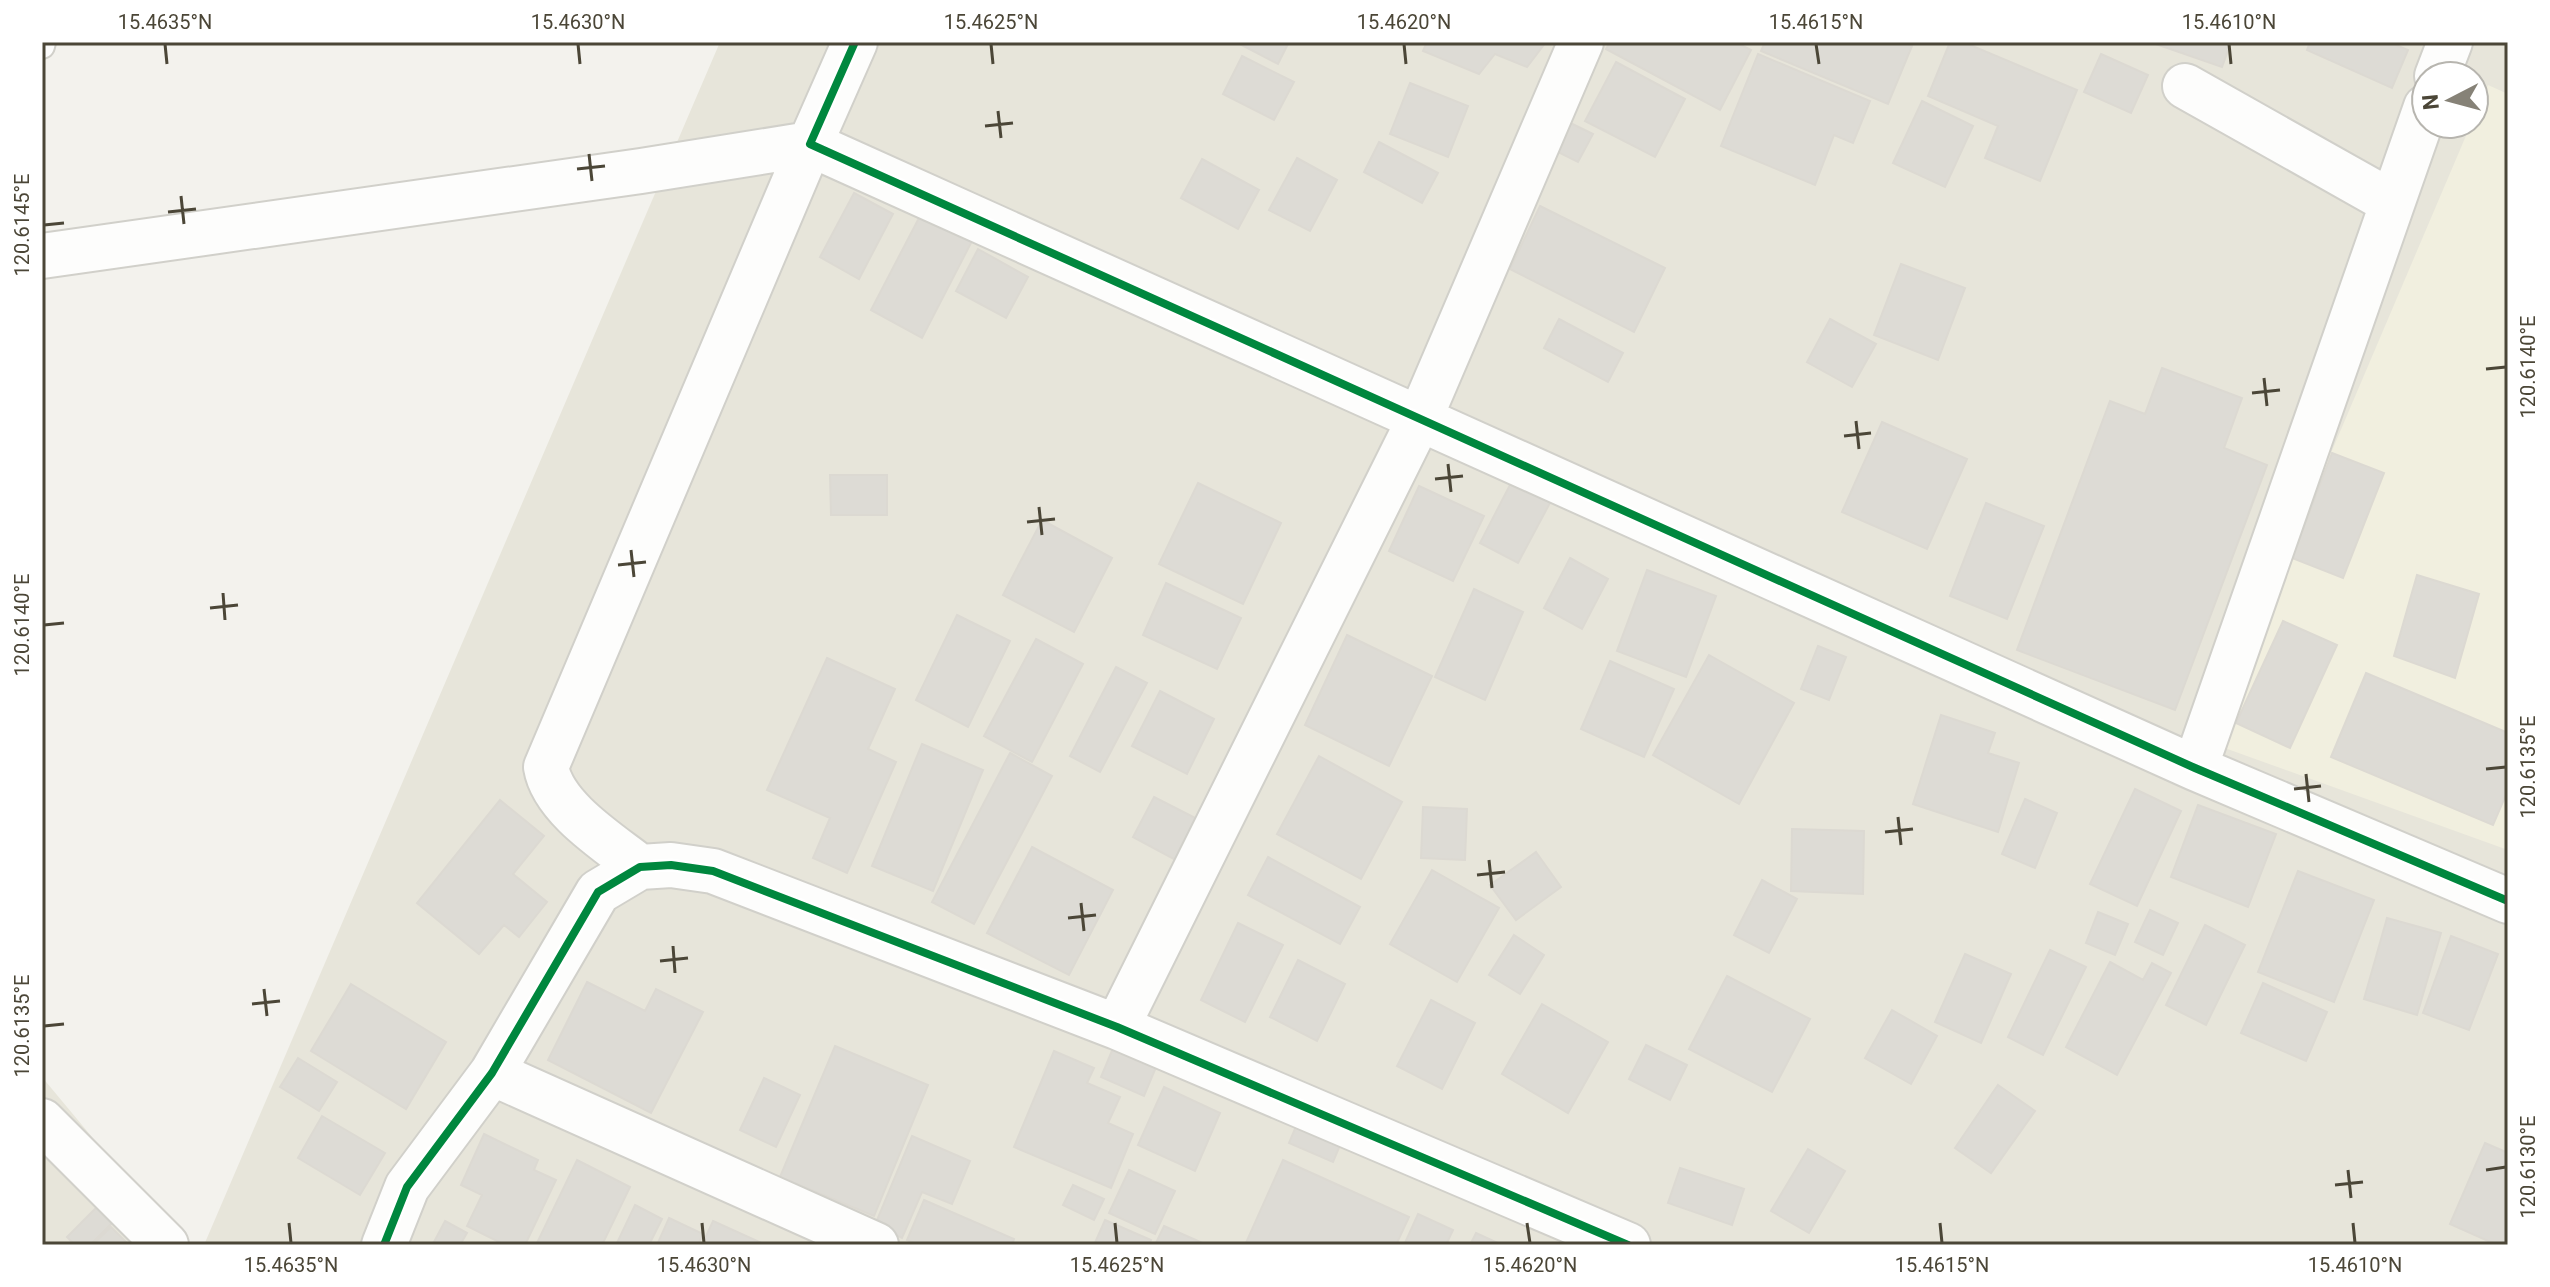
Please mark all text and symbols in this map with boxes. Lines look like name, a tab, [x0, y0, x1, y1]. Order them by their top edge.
text: 15.4635°N	[118, 10, 212, 34]
text: 15.4630°N	[531, 10, 625, 34]
text: 15.4625°N	[944, 10, 1038, 34]
text: 15.4620°N	[1357, 10, 1451, 34]
text: 15.4615°N	[1769, 10, 1863, 34]
text: 15.4610°N	[2182, 10, 2276, 34]
north arrow	[2410, 60, 2490, 140]
text: N	[2417, 93, 2444, 111]
text: 120.6145°E	[10, 174, 34, 276]
text: 120.6140°E	[2516, 316, 2540, 418]
text: 120.6140°E	[10, 574, 34, 676]
text: 120.6135°E	[2516, 716, 2540, 818]
text: 120.6135°E	[10, 975, 34, 1077]
text: 120.6130°E	[2516, 1116, 2540, 1218]
text: 15.4635°N	[244, 1253, 338, 1277]
text: 15.4630°N	[657, 1253, 751, 1277]
text: 15.4625°N	[1070, 1253, 1164, 1277]
text: 15.4620°N	[1483, 1253, 1577, 1277]
text: 15.4615°N	[1895, 1253, 1989, 1277]
text: 15.4610°N	[2308, 1253, 2402, 1277]

